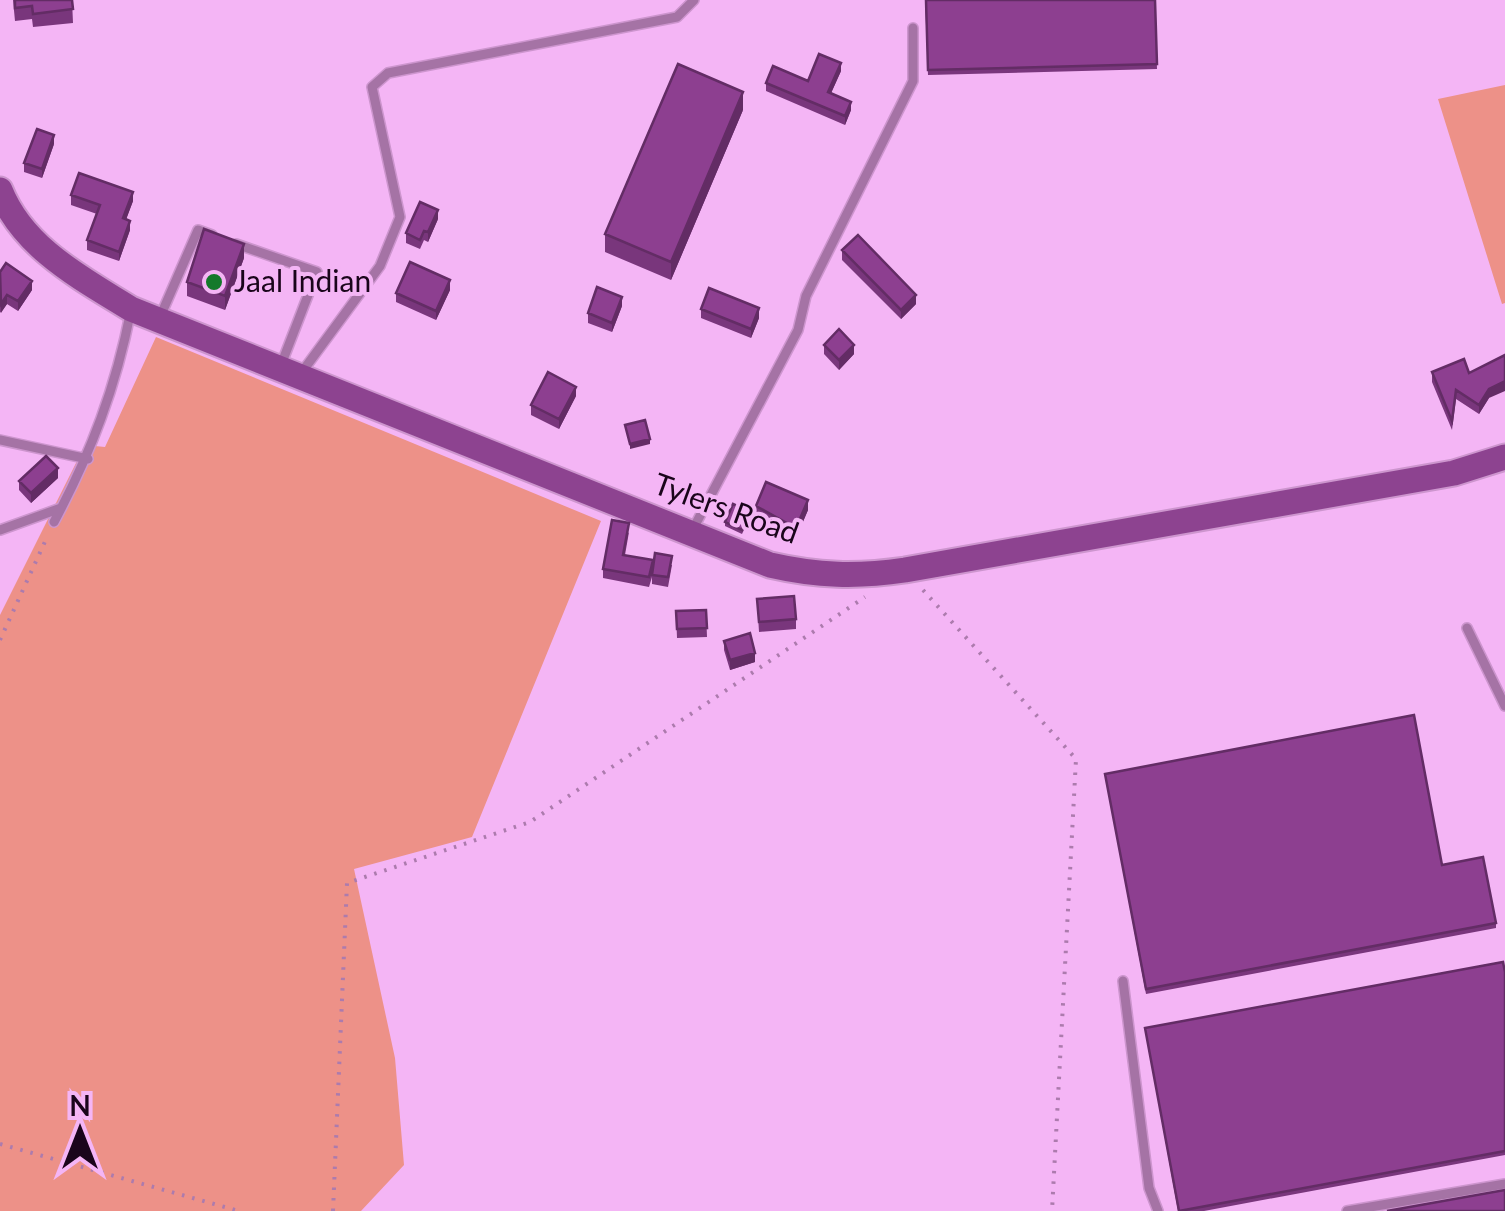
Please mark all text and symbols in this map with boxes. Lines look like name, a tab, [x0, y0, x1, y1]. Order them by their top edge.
place label: Jaal Indian	[234, 262, 371, 298]
marker: Jaal Indian	[203, 271, 225, 293]
street label: Tylers Road	[649, 464, 804, 550]
north arrow	[30, 1081, 130, 1181]
text: N	[69, 1088, 91, 1122]

